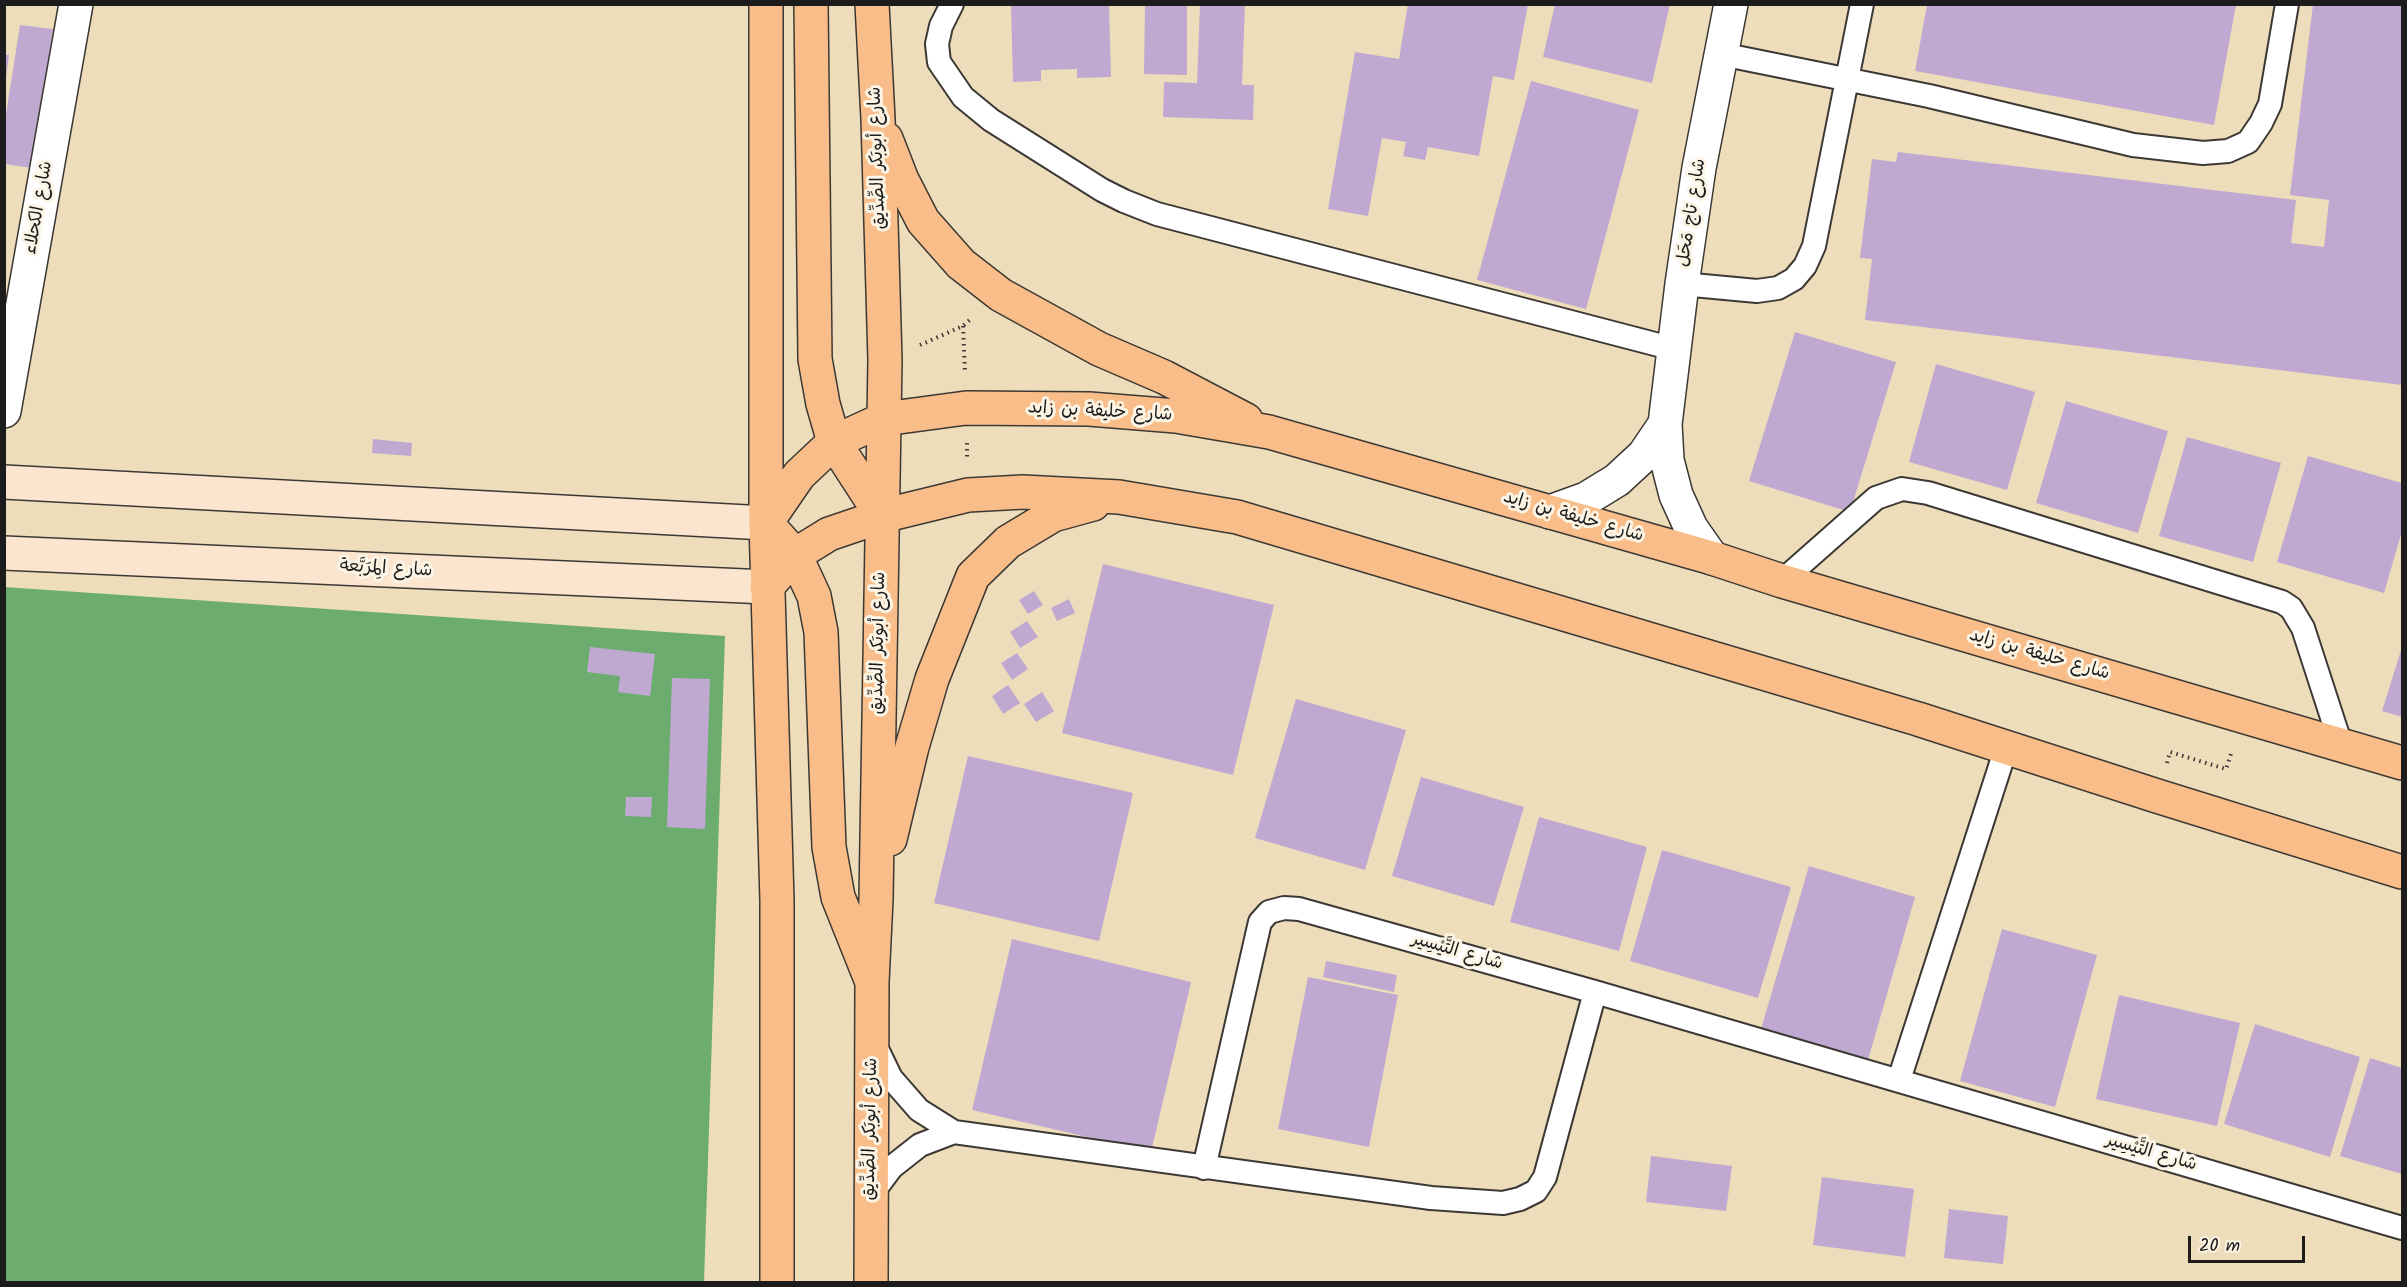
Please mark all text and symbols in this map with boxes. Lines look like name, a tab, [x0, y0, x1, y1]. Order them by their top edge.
street label: شارع أبوبَكر الصِّدِّيق	[866, 86, 892, 230]
street label: شارع تاج مَحَل	[1674, 157, 1712, 269]
street label: شارع الكحلاء	[21, 160, 59, 256]
street label: شارع خليفة بن زايد	[1027, 398, 1173, 428]
street label: شارع خليفة بن زايد	[1500, 488, 1646, 548]
street label: شارع المِرَبَّعة	[339, 557, 433, 583]
street label: شارع أبوبَكر الصِّدِّيق	[868, 571, 892, 715]
street label: شارع خليفة بن زايد	[1966, 626, 2112, 686]
street label: شارع التَّيْسِير	[1409, 930, 1505, 976]
street label: شارع أبوبَكر الصِّدِّيق	[860, 1057, 884, 1201]
street label: شارع التَّيْسِير	[2103, 1131, 2199, 1177]
scale bar	[2191, 1224, 2308, 1262]
text: 20 m	[2199, 1232, 2240, 1261]

